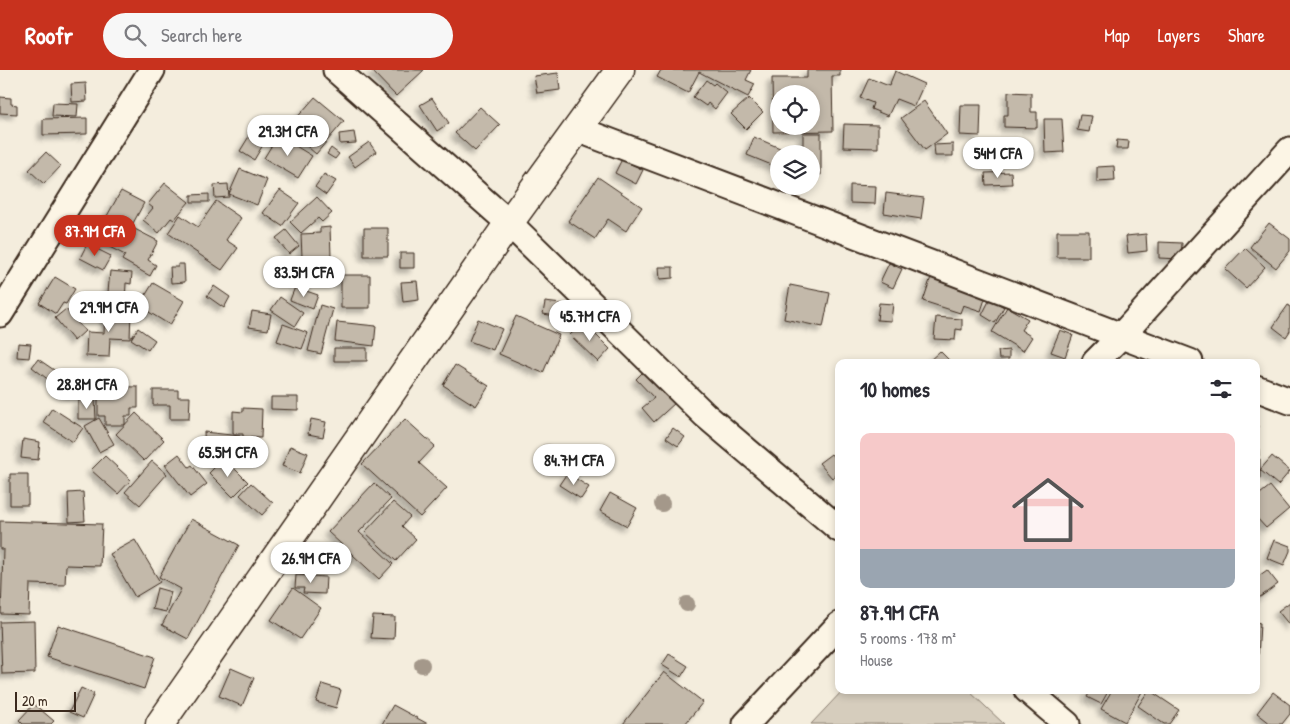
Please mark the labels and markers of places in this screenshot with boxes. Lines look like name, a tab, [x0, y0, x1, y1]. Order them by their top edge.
pin: 29.3M CFA	[231, 114, 345, 157]
pin: 54M CFA	[952, 136, 1044, 179]
pin: 87.9M CFA	[38, 214, 152, 257]
pin: 83.5M CFA	[247, 256, 361, 298]
pin: 29.9M CFA	[52, 290, 166, 333]
pin: 45.7M CFA	[533, 300, 647, 342]
pin: 28.8M CFA	[30, 368, 144, 410]
pin: 65.5M CFA	[171, 436, 285, 478]
pin: 84.7M CFA	[517, 444, 631, 486]
pin: 26.9M CFA	[254, 542, 368, 584]

